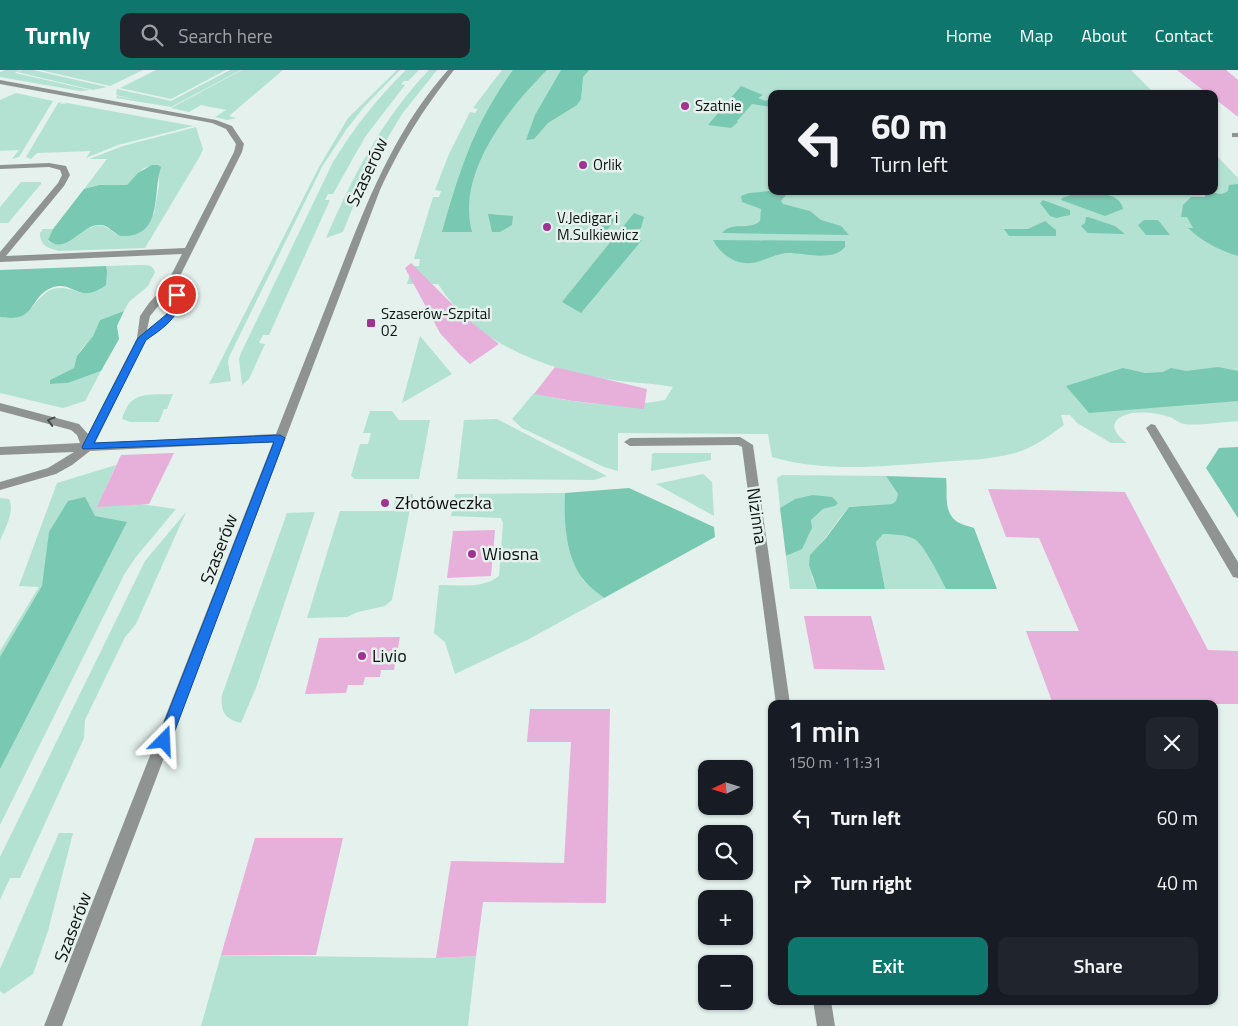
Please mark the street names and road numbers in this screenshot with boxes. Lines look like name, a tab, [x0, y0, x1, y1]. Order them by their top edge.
street label: Szaserów	[339, 133, 394, 211]
street label: Nizinna	[740, 486, 775, 546]
street label: Szaserów	[193, 509, 244, 588]
street label: Szaserów	[47, 887, 98, 966]

